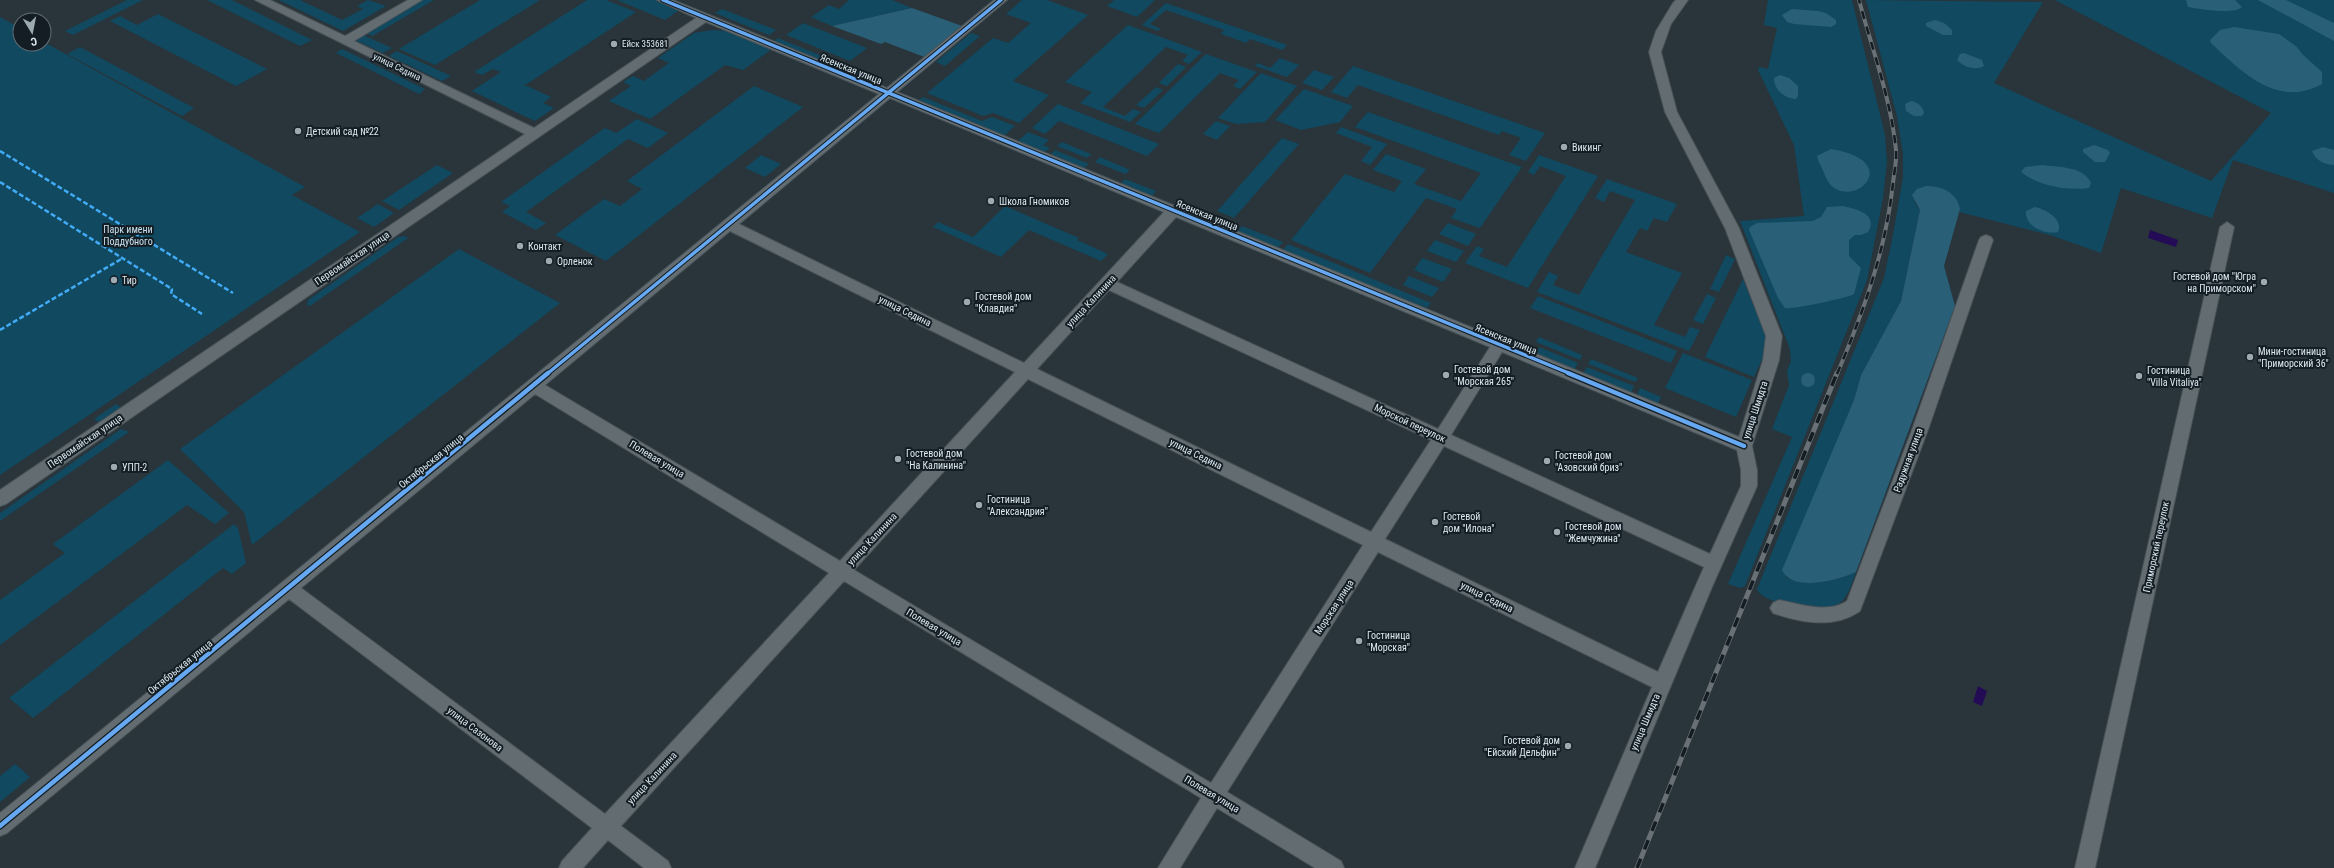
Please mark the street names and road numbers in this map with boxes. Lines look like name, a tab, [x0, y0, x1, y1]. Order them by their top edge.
street label: улица Седина	[372, 51, 422, 83]
street label: Ясенская улица	[819, 52, 884, 86]
street label: Ясенская улица	[1175, 198, 1240, 232]
street label: Первомайская улица	[313, 229, 392, 287]
street label: улица Калинина	[1064, 273, 1118, 329]
street label: улица Седина	[877, 294, 933, 329]
street label: Ясенская улица	[1474, 322, 1539, 356]
street label: улица Шмидта	[1740, 379, 1770, 440]
street label: Морской переулок	[1373, 402, 1448, 444]
street label: Первомайская улица	[46, 412, 125, 470]
street label: Радужная улица	[1891, 426, 1925, 494]
street label: Октябрьская улица	[396, 431, 466, 490]
street label: улица Седина	[1168, 437, 1224, 472]
street label: Полевая улица	[628, 438, 687, 480]
street label: Приморский переулок	[2141, 500, 2171, 594]
street label: улица Калинина	[845, 511, 899, 567]
street label: Морская улица	[1312, 577, 1356, 636]
street label: улица Седина	[1459, 580, 1515, 615]
street label: Полевая улица	[905, 606, 964, 648]
street label: Октябрьская улица	[145, 637, 215, 696]
street label: улица Шмидта	[1628, 692, 1662, 752]
street label: улица Сазонова	[445, 705, 505, 753]
street label: улица Калинина	[625, 750, 679, 806]
street label: Полевая улица	[1183, 773, 1242, 815]

